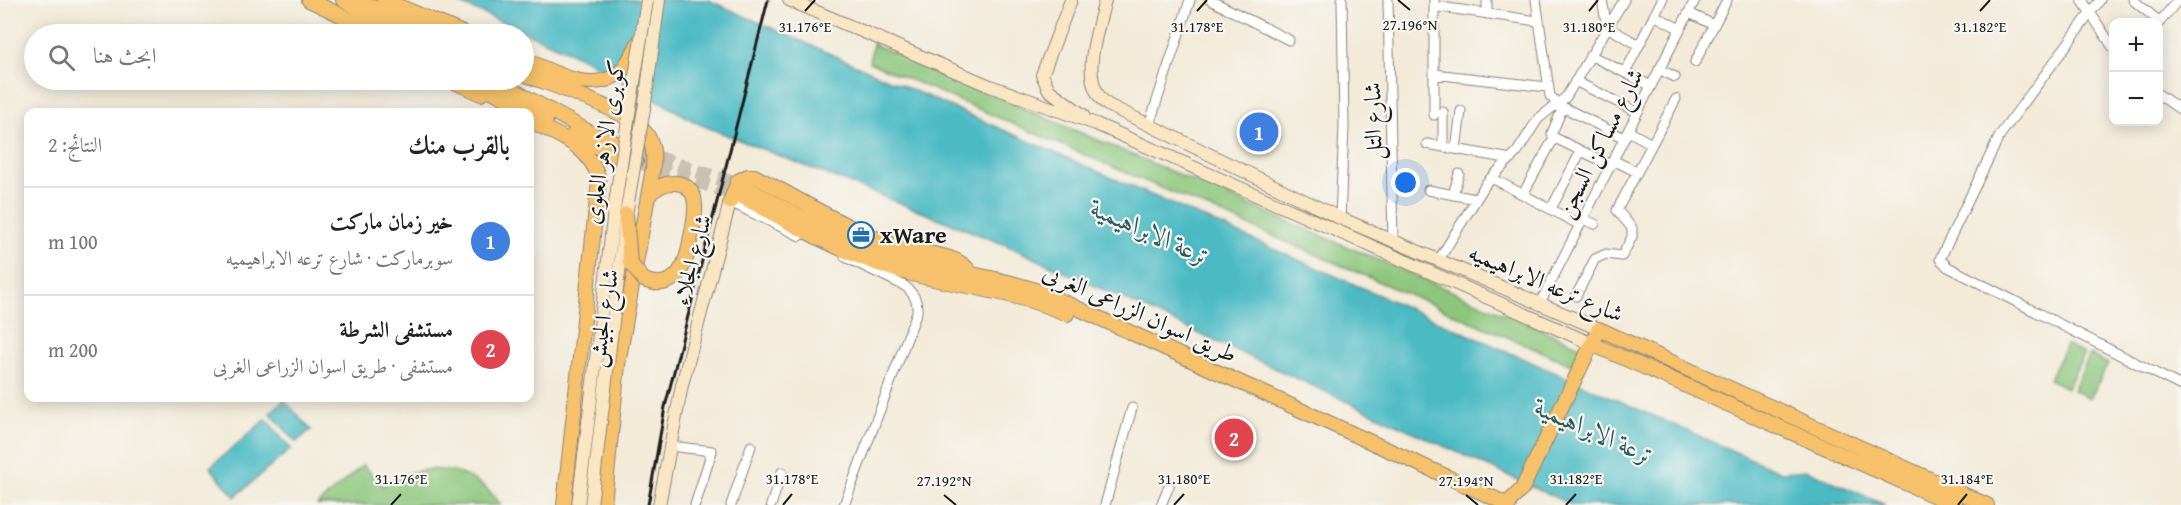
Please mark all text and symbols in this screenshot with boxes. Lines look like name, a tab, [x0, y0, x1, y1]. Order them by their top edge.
text: 27.196°N	[1383, 14, 1438, 35]
text: 31.176°E	[779, 16, 832, 37]
text: 31.178°E	[1171, 16, 1224, 37]
text: 31.180°E	[1563, 16, 1616, 37]
text: 31.182°E	[1954, 16, 2007, 37]
map controls	[2109, 18, 2163, 126]
button: +	[2109, 18, 2163, 72]
search box	[24, 24, 534, 90]
text: ابحث هنا	[93, 39, 157, 71]
icon: search	[45, 41, 78, 74]
street label: كوبرى الازهر العلوى	[573, 57, 634, 227]
street label: شارع مساكن السجن	[1547, 62, 1655, 225]
button: −	[2109, 72, 2163, 126]
street label: شارع التل	[1354, 82, 1394, 160]
pin: 1	[1240, 110, 1278, 154]
text: بالقرب منك	[408, 125, 510, 164]
text: النتائج: 2	[48, 130, 102, 159]
your location	[1391, 168, 1420, 197]
water label: ترعة الابراهيمية	[1083, 187, 1217, 275]
text: خير زمان ماركت	[330, 205, 453, 237]
street label: شارع الجلاء	[663, 210, 723, 310]
place label: xWare	[880, 217, 947, 252]
office icon: xWare	[846, 220, 876, 250]
text: 100 m	[48, 227, 98, 256]
text: 1	[485, 227, 496, 256]
street label: شارع ترعه الابراهيميه	[1462, 234, 1629, 334]
text: سوبرماركت · شارع ترعه الابراهيميه	[225, 243, 453, 272]
street label: طريق اسوان الزراعى الغربى	[1037, 254, 1243, 371]
street label: شارع الجيش	[577, 266, 631, 370]
text: مستشفى الشرطة	[339, 313, 453, 345]
text: 200 m	[48, 335, 98, 364]
text: 2	[485, 335, 496, 364]
text: مستشفى · طريق اسوان الزراعى الغربى	[213, 351, 453, 380]
water label: ترعة الابراهيمية	[1527, 386, 1661, 474]
pin: 2	[1214, 416, 1254, 460]
text: 31.176°E	[375, 468, 428, 489]
text: 31.178°E	[766, 468, 819, 489]
text: 31.180°E	[1158, 468, 1211, 489]
text: 31.182°E	[1550, 468, 1603, 489]
text: 31.184°E	[1941, 468, 1994, 489]
text: 27.192°N	[917, 470, 972, 491]
text: 27.194°N	[1439, 470, 1494, 491]

